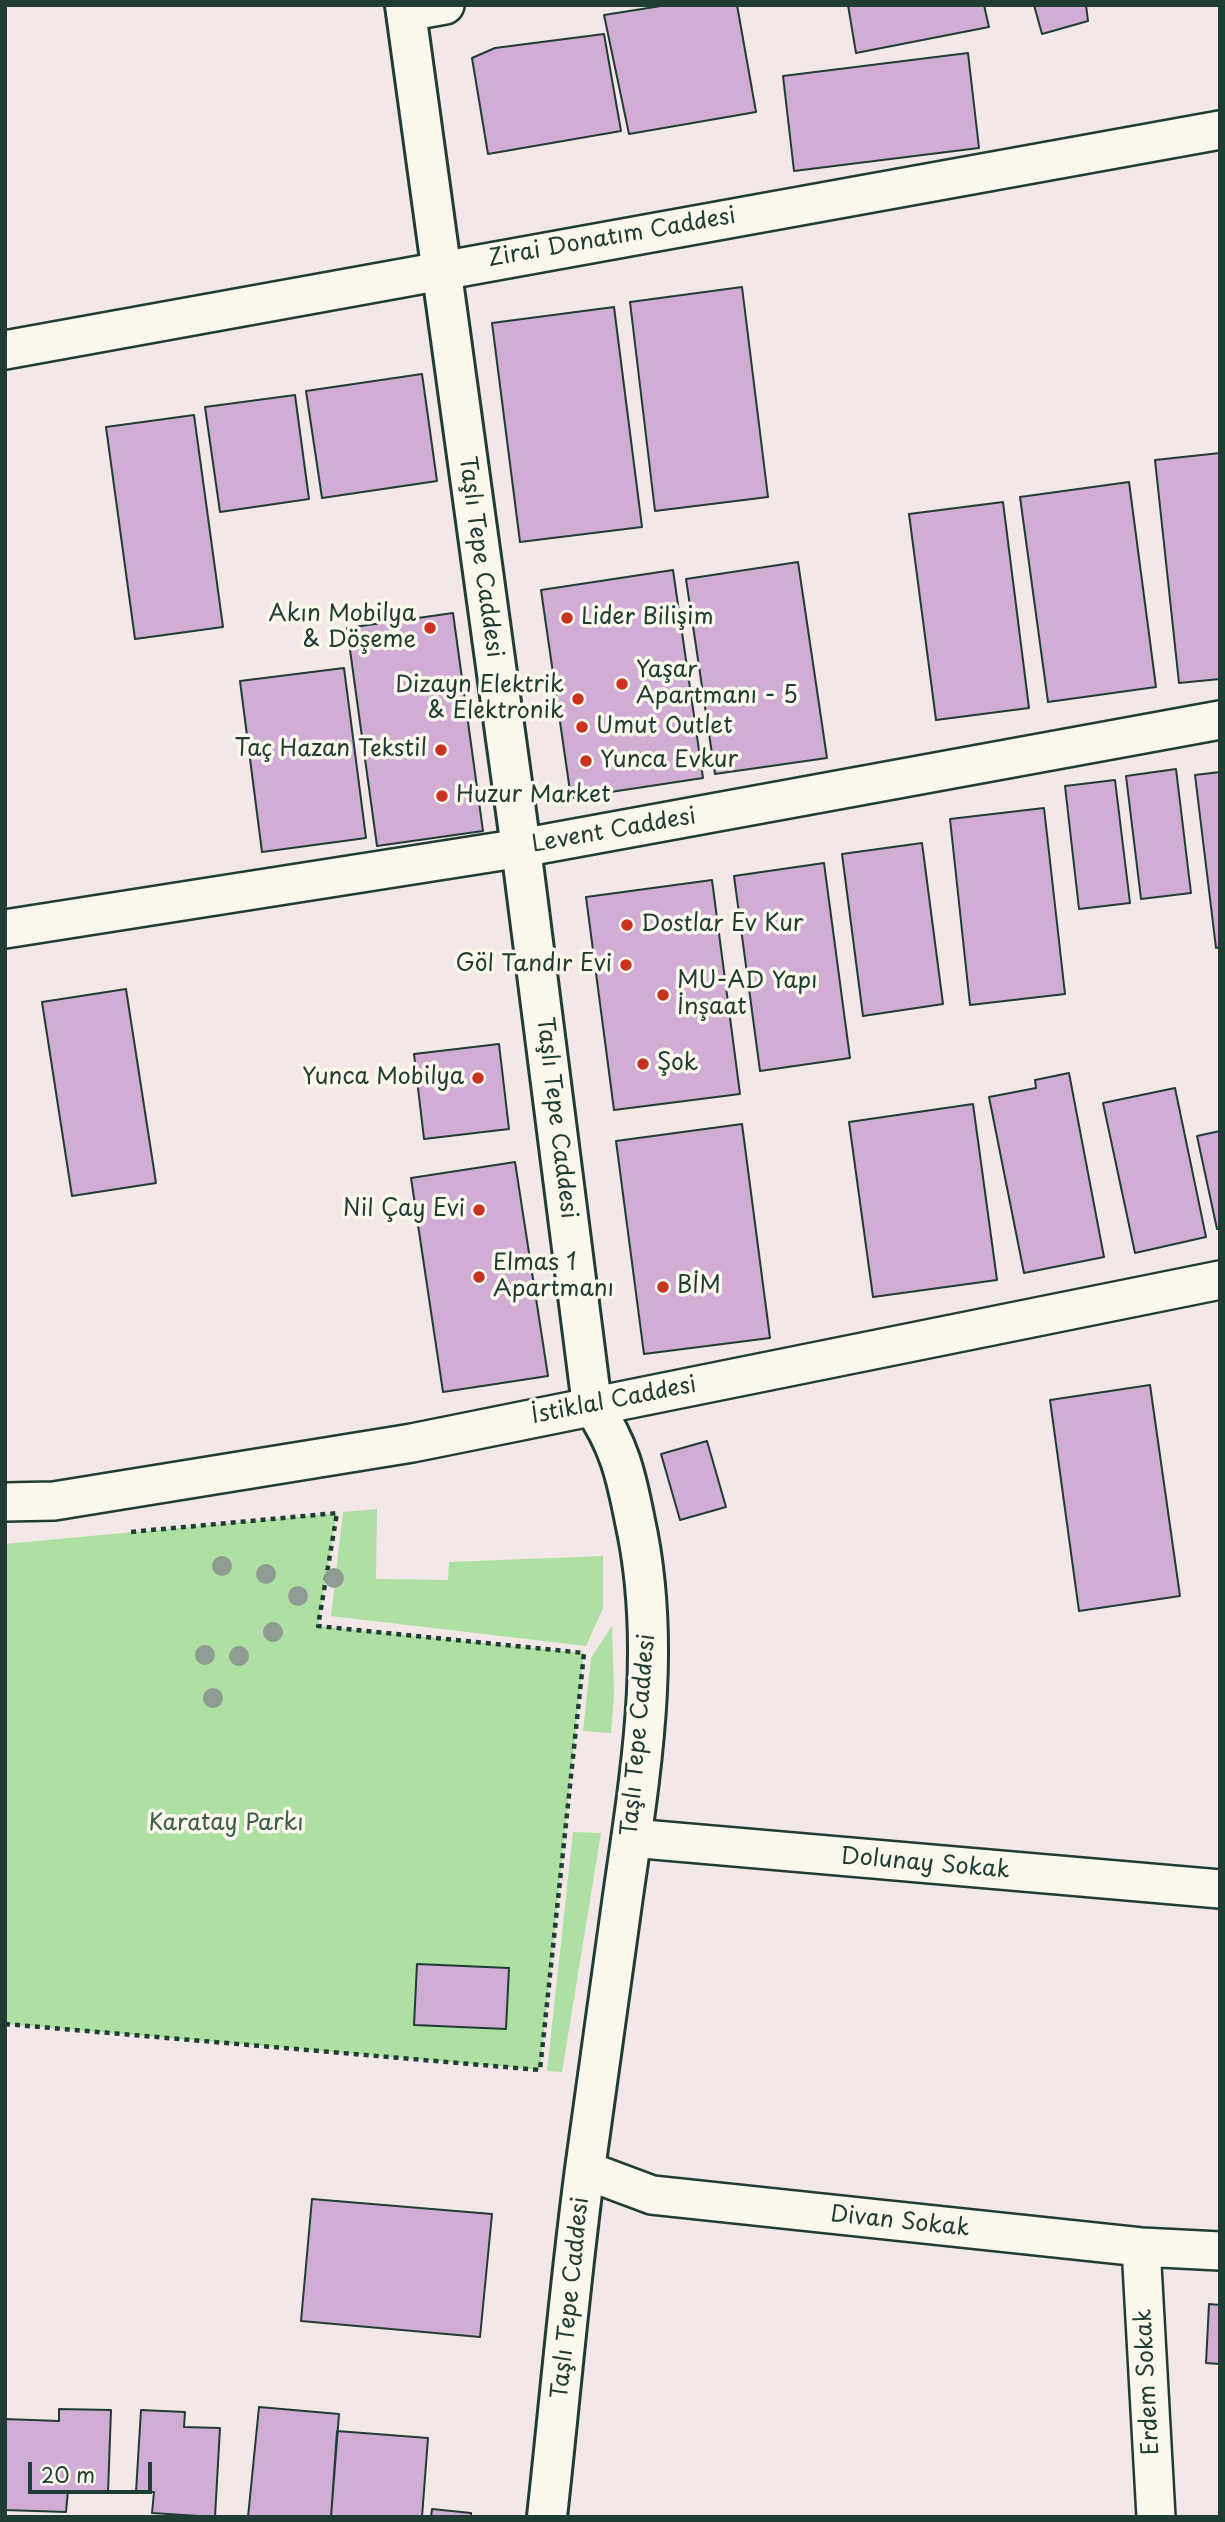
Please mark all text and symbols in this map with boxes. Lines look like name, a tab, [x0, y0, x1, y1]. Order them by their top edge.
street label: Zirai Donatım Caddesi	[486, 203, 738, 273]
street label: Taşlı Tepe Caddesi	[452, 455, 508, 659]
place label: Akın Mobilya & Döşeme	[269, 601, 416, 655]
place label: Lider Bilişim	[581, 604, 714, 632]
marker: Lider Bilişim	[559, 610, 575, 626]
marker: Akın Mobilya & Döşeme	[422, 620, 438, 636]
place label: Yaşar Apartmanı - 5	[636, 657, 798, 711]
place label: Dizayn Elektrik & Elektronik	[395, 672, 564, 726]
marker: Yaşar Apartmanı - 5	[614, 676, 630, 692]
marker: Dizayn Elektrik & Elektronik	[570, 691, 586, 707]
place label: Umut Outlet	[596, 713, 733, 741]
marker: Umut Outlet	[574, 719, 590, 735]
place label: Taç Hazan Tekstil	[234, 736, 427, 764]
marker: Taç Hazan Tekstil	[433, 742, 449, 758]
place label: Yunca Evkur	[600, 747, 738, 775]
marker: Yunca Evkur	[578, 753, 594, 769]
place label: Huzur Market	[456, 782, 611, 810]
marker: Huzur Market	[434, 788, 450, 804]
street label: Levent Caddesi	[530, 803, 698, 859]
place label: Dostlar Ev Kur	[641, 911, 804, 939]
marker: Dostlar Ev Kur	[619, 917, 635, 933]
place label: Göl Tandır Evi	[455, 951, 612, 979]
marker: Göl Tandır Evi	[618, 957, 634, 973]
place label: MU-AD Yapı İnşaat	[677, 968, 817, 1022]
marker: MU-AD Yapı İnşaat	[655, 987, 671, 1003]
street label: Taşlı Tepe Caddesi	[530, 1016, 582, 1220]
place label: Şok	[657, 1050, 698, 1078]
marker: Şok	[635, 1056, 651, 1072]
place label: Yunca Mobilya	[302, 1064, 464, 1092]
marker: Yunca Mobilya	[470, 1070, 486, 1086]
place label: Nil Çay Evi	[343, 1196, 465, 1224]
marker: Nil Çay Evi	[471, 1202, 487, 1218]
place label: Elmas 1 Apartmanı	[493, 1250, 614, 1304]
marker: Elmas 1 Apartmanı	[471, 1269, 487, 1285]
place label: BİM	[677, 1273, 721, 1301]
marker: BİM	[655, 1279, 671, 1295]
street label: İstiklal Caddesi	[529, 1371, 699, 1431]
street label: Taşlı Tepe Caddesi	[616, 1633, 662, 1837]
park label: Karatay Parkı	[148, 1810, 304, 1838]
street label: Dolunay Sokak	[839, 1843, 1011, 1885]
street label: Taşlı Tepe Caddesi	[547, 2196, 595, 2400]
street label: Divan Sokak	[829, 2201, 971, 2243]
street label: Erdem Sokak	[1130, 2308, 1166, 2456]
scale bar	[32, 2448, 156, 2492]
text: 20 m	[41, 2458, 95, 2490]

